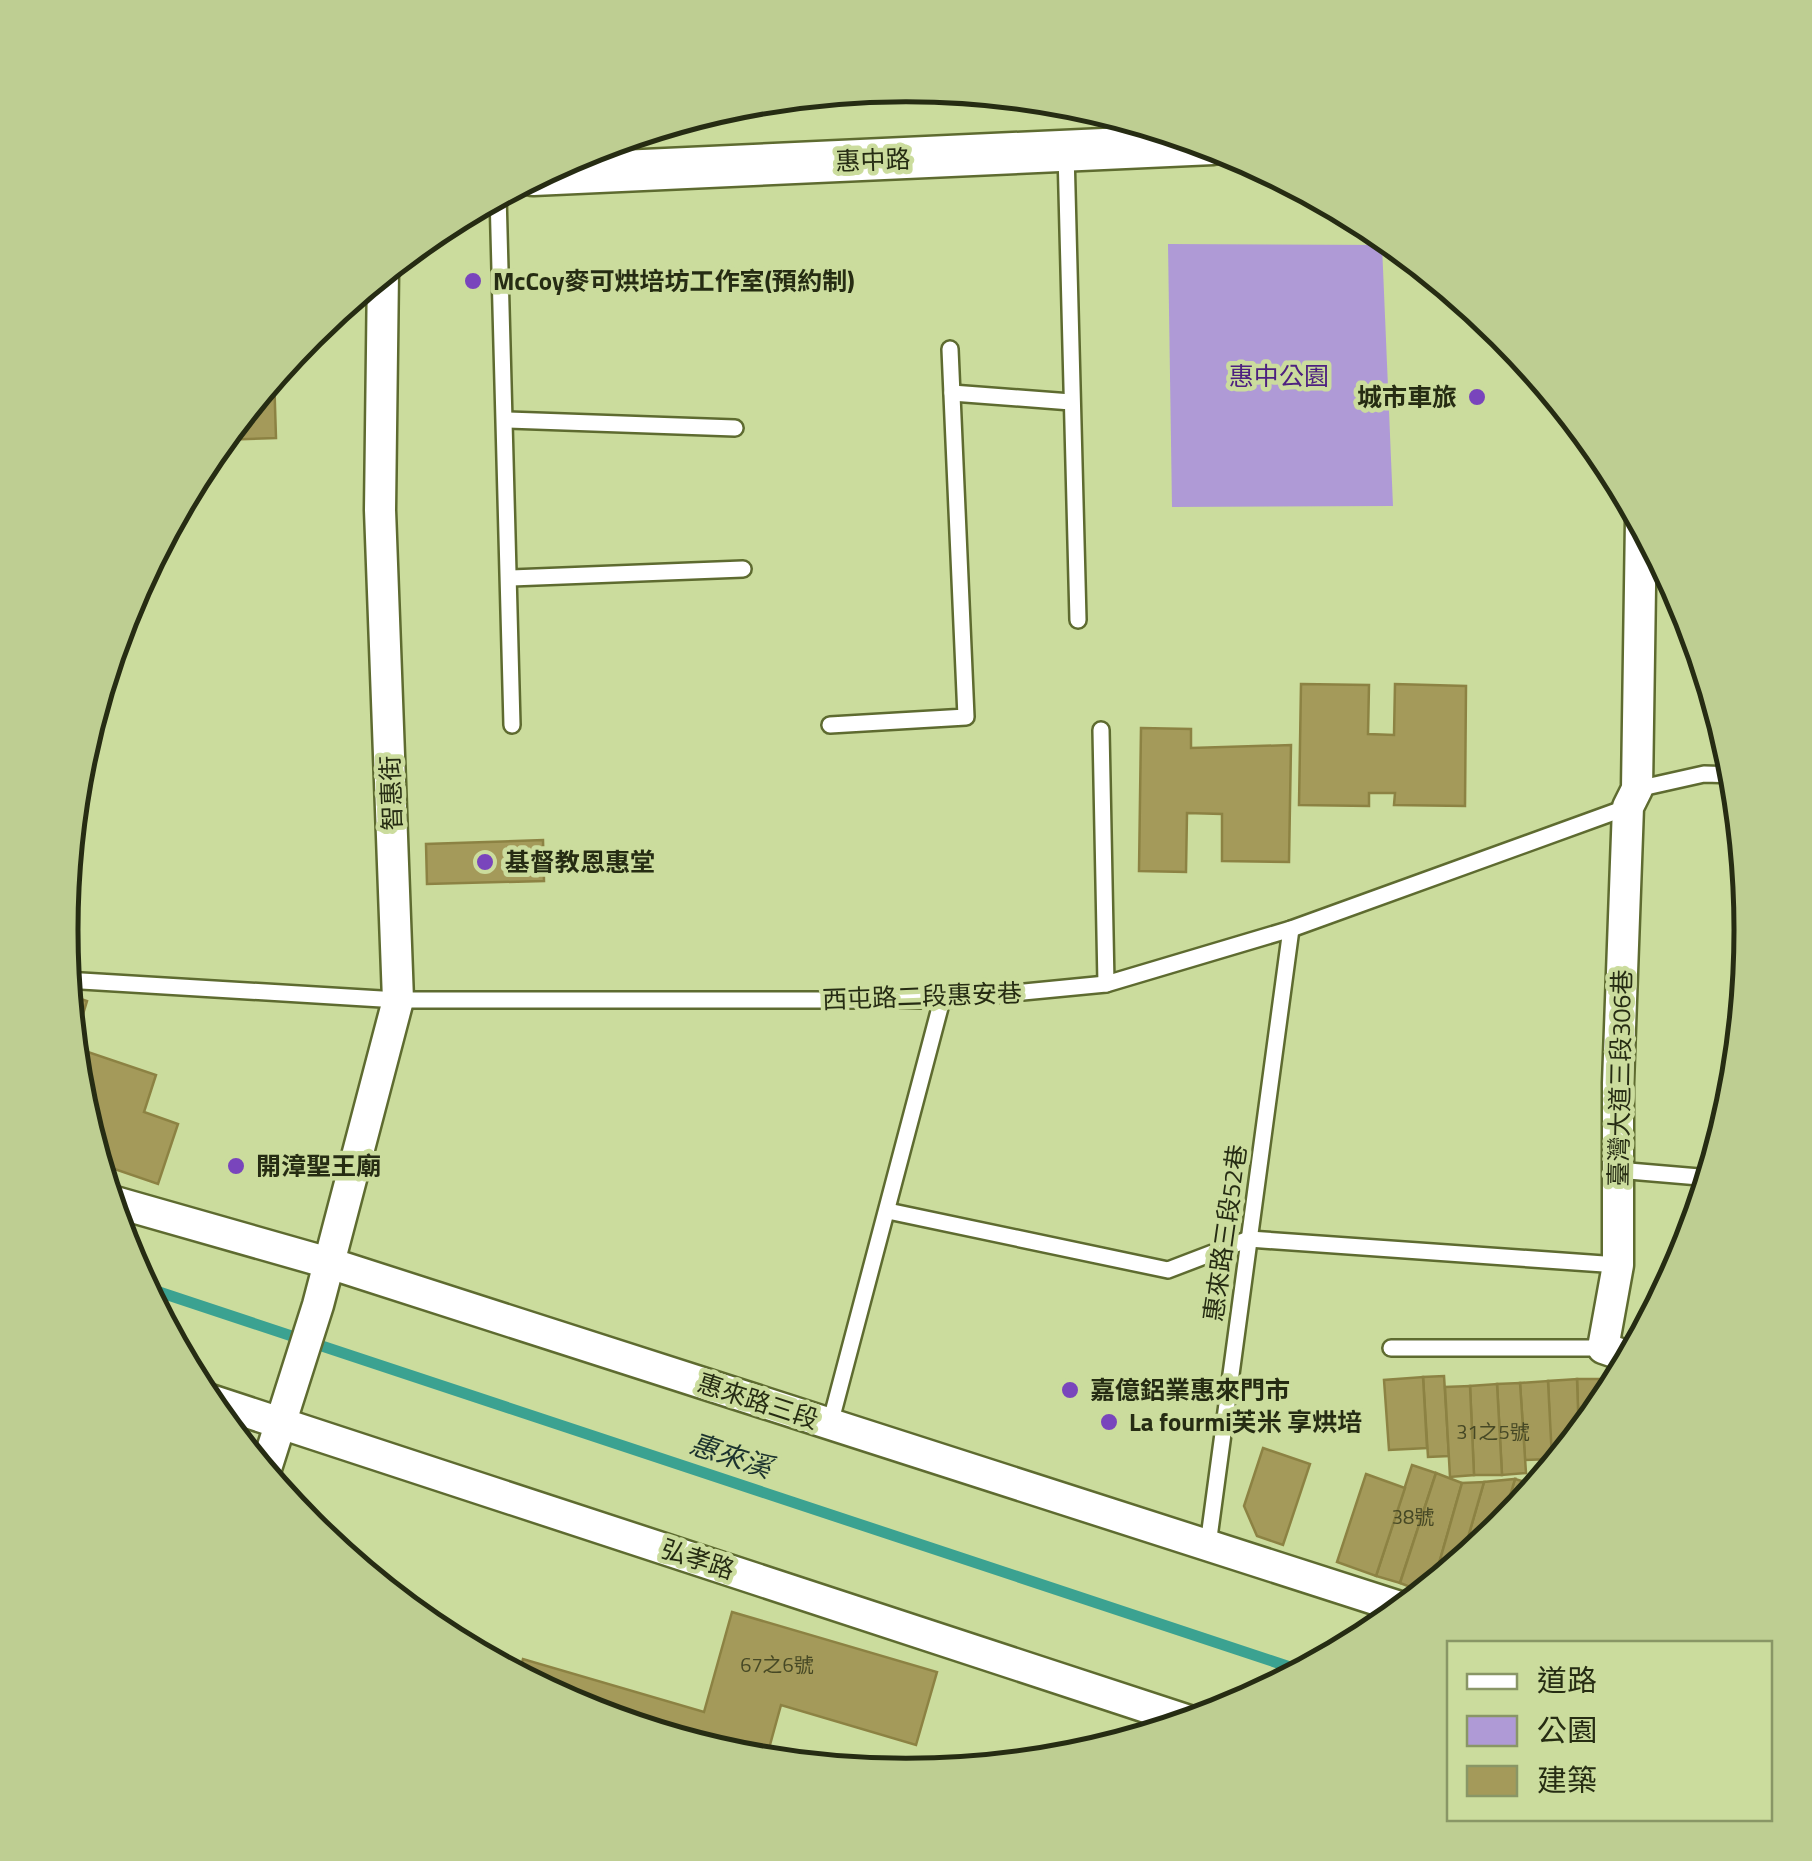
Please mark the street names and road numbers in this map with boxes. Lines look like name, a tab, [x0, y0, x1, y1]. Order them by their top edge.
street label: 惠中路	[835, 140, 911, 180]
street label: 智惠街	[371, 755, 411, 831]
street label: 臺灣大道三段306巷	[1599, 969, 1641, 1187]
street label: 西屯路二段惠安巷	[821, 974, 1023, 1018]
street label: 惠來路三段52巷	[1194, 1142, 1256, 1324]
street label: 惠來路三段	[693, 1364, 823, 1438]
street label: 弘孝路	[656, 1529, 740, 1589]

